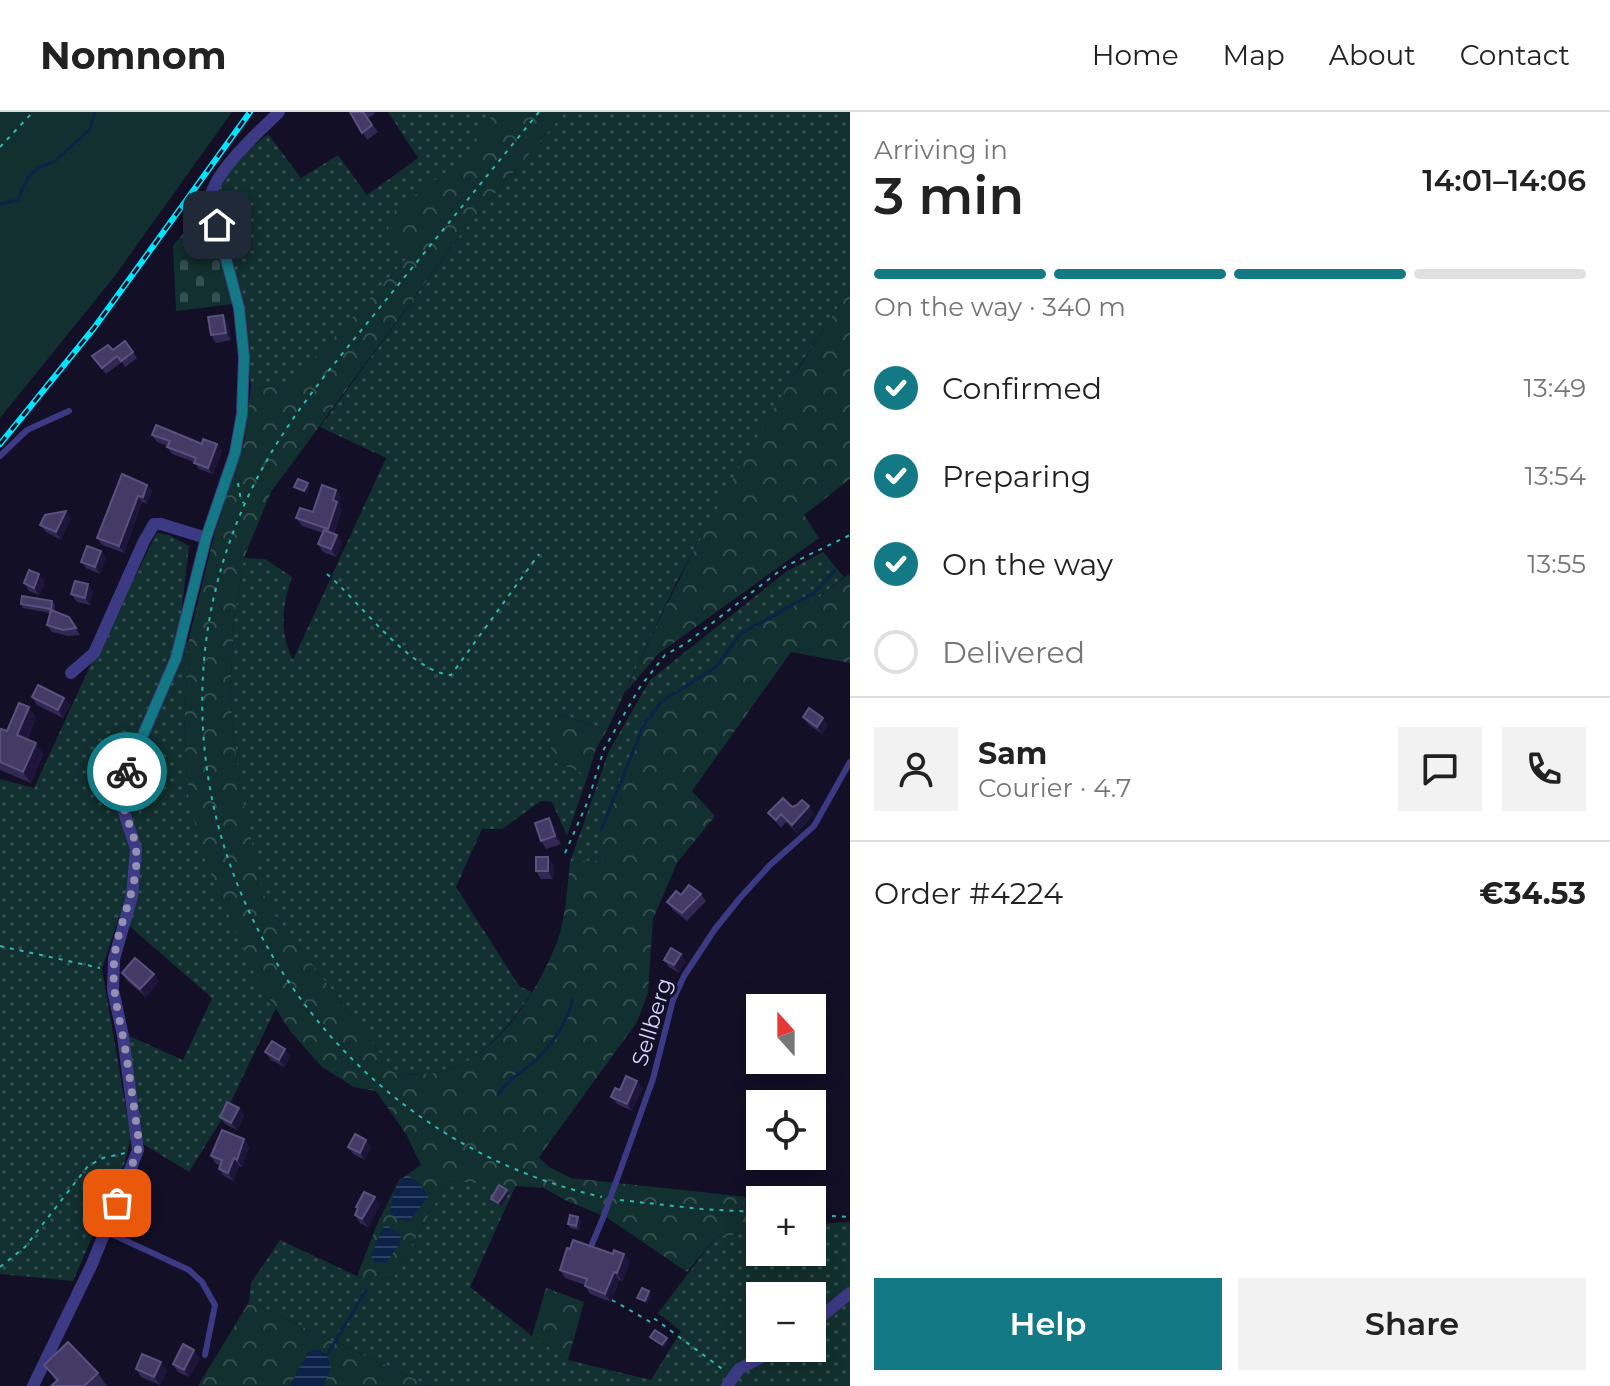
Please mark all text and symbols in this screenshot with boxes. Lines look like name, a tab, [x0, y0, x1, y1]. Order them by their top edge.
text: Nomnom	[40, 32, 227, 79]
text: Home	[1092, 38, 1179, 72]
text: Map	[1223, 38, 1285, 72]
text: About	[1329, 38, 1416, 72]
text: Contact	[1460, 38, 1570, 72]
text: Arriving in	[874, 134, 1008, 166]
text: 14:01–14:06	[1422, 162, 1586, 199]
text: 3 min	[874, 164, 1024, 227]
pin	[183, 191, 251, 259]
icon: home	[195, 203, 239, 247]
text: On the way · 340 m	[874, 291, 1126, 323]
icon: check	[874, 366, 918, 410]
text: Confirmed	[942, 370, 1102, 407]
text: 13:49	[1524, 372, 1586, 404]
icon: check	[874, 454, 918, 498]
text: Preparing	[942, 458, 1091, 495]
text: 13:54	[1525, 460, 1586, 492]
icon: check	[874, 542, 918, 586]
text: On the way	[942, 546, 1113, 583]
text: 13:55	[1527, 548, 1586, 580]
text: Delivered	[942, 634, 1085, 671]
button: person	[874, 727, 958, 811]
button: chat	[1398, 727, 1482, 811]
button: phone	[1502, 727, 1586, 811]
courier	[87, 732, 167, 812]
text: Sam	[978, 735, 1047, 772]
icon: bike	[105, 750, 149, 794]
text: Courier · 4.7	[978, 772, 1131, 804]
text: Order #4224	[874, 875, 1063, 912]
text: €34.53	[1479, 875, 1586, 912]
street label: Sellberg	[626, 975, 678, 1069]
north arrow	[746, 994, 826, 1074]
map controls	[746, 994, 826, 1362]
button: locate	[746, 1090, 826, 1170]
pin	[83, 1169, 151, 1237]
icon: bag	[95, 1181, 139, 1225]
button: +	[746, 1186, 826, 1266]
button: Help	[874, 1278, 1222, 1370]
button: Share	[1238, 1278, 1586, 1370]
button: −	[746, 1282, 826, 1362]

